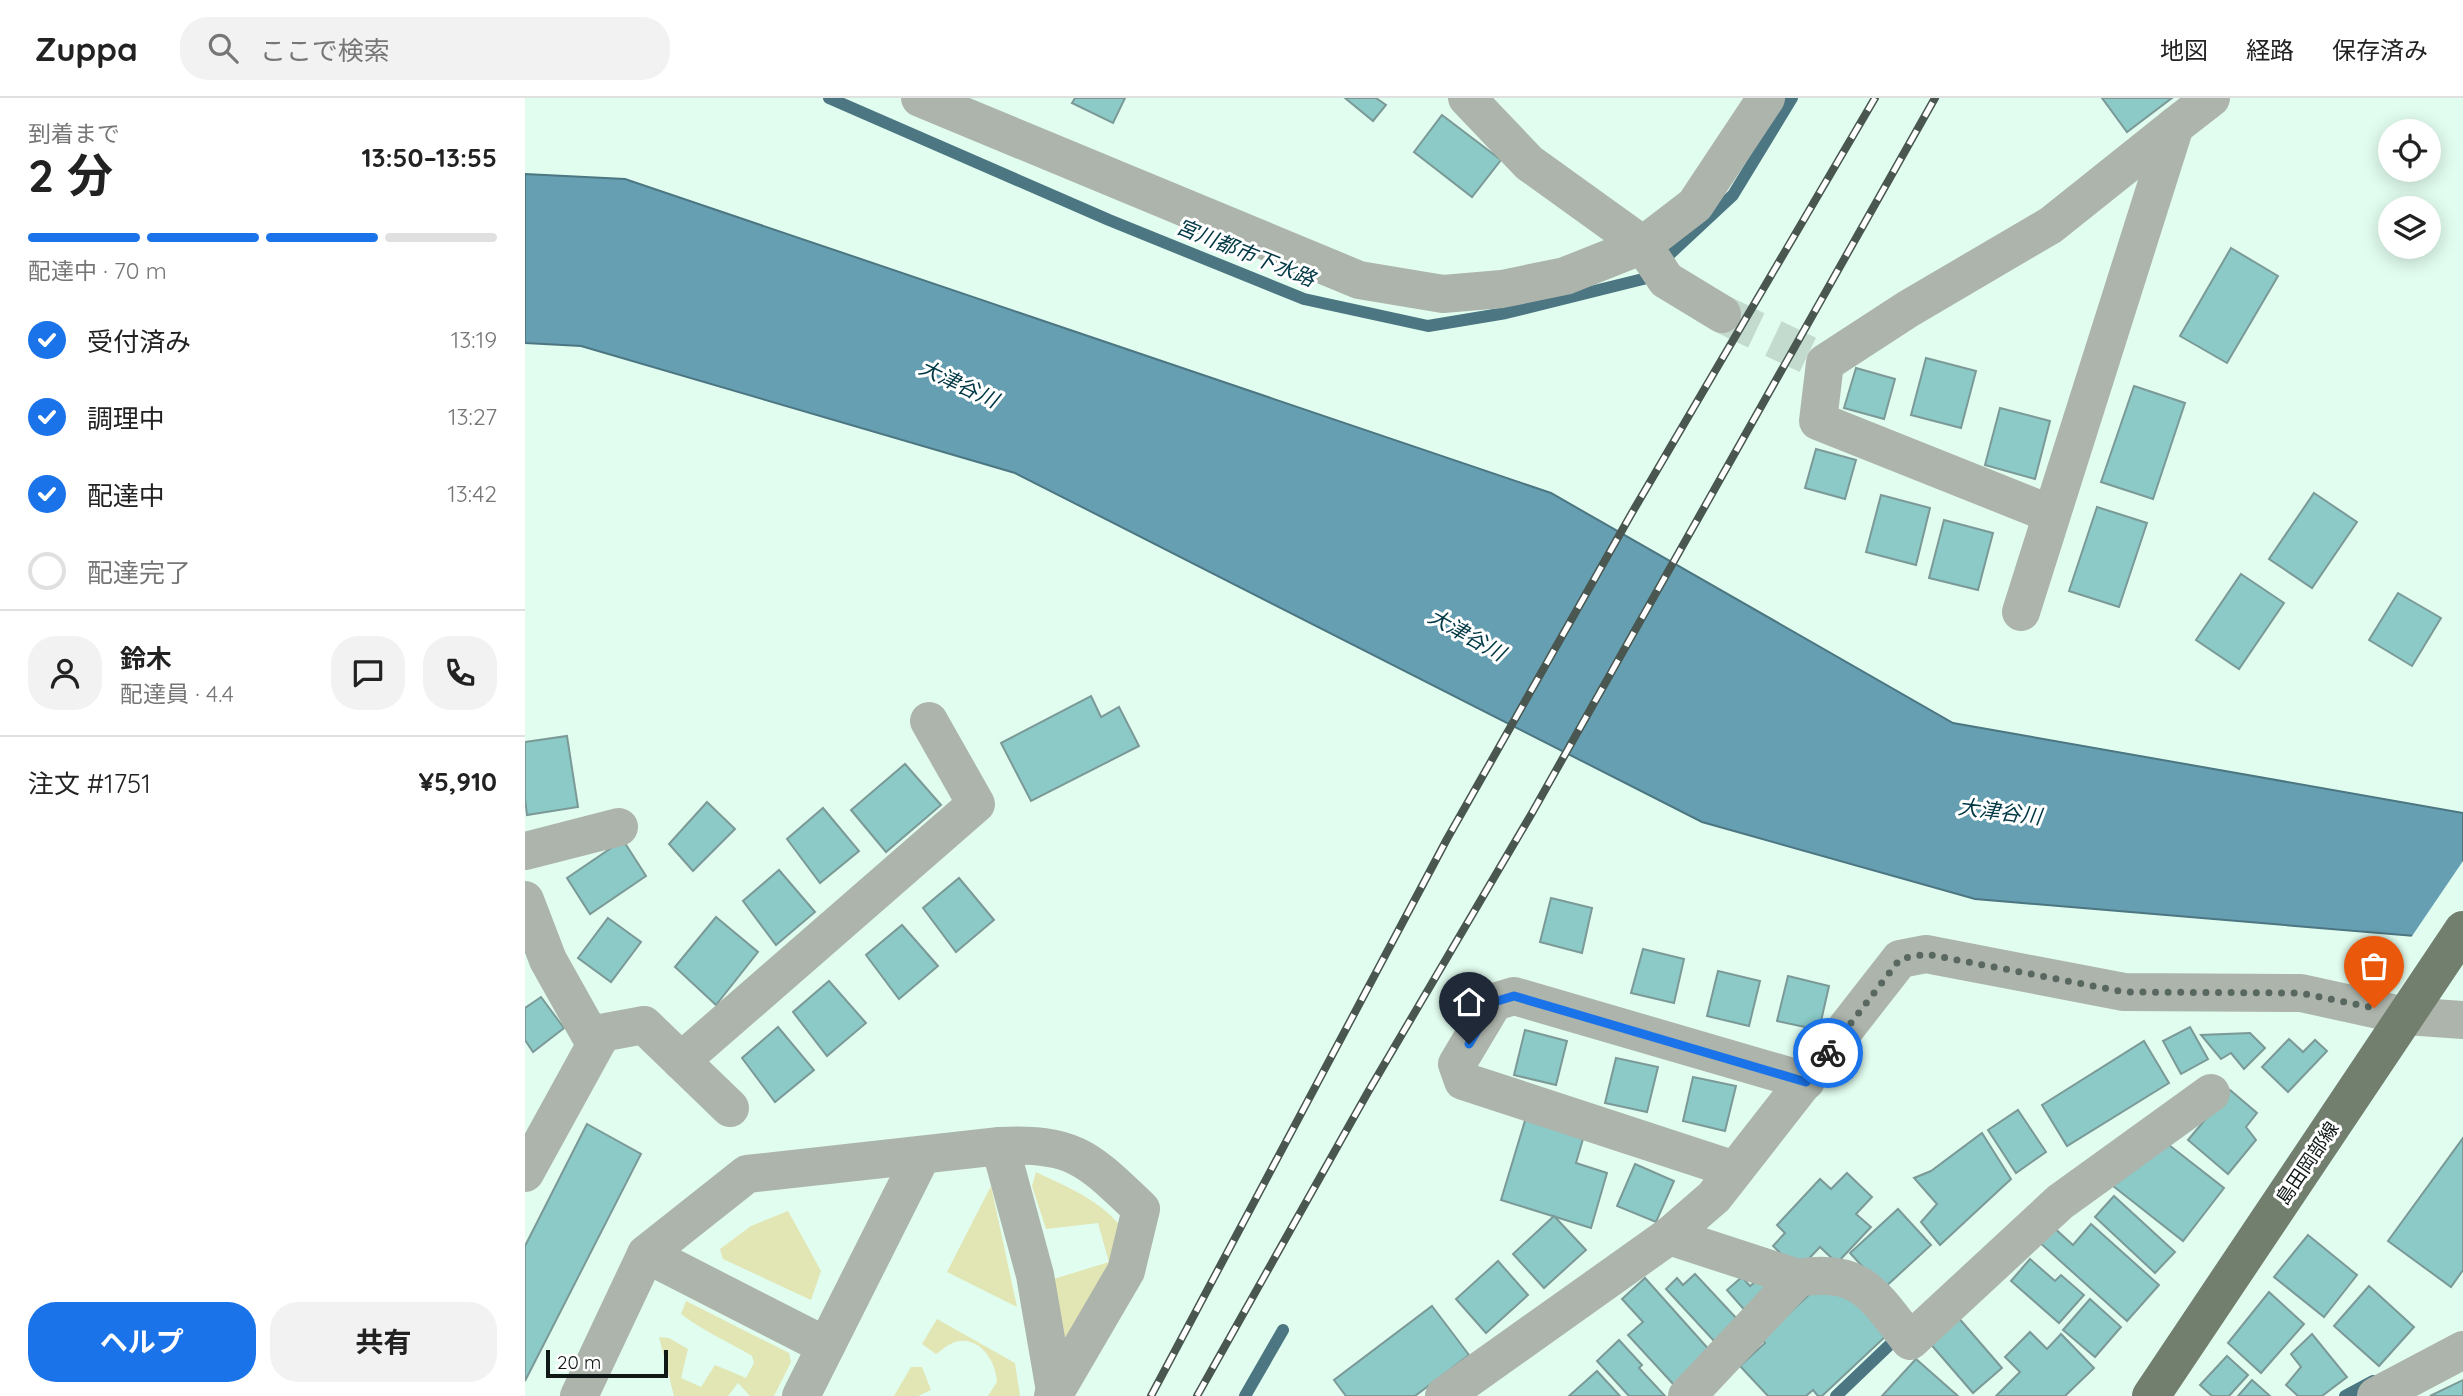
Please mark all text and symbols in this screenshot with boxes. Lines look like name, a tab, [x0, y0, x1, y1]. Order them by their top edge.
search box	[180, 17, 670, 80]
text: Zuppa	[35, 28, 138, 69]
icon: search	[204, 29, 242, 67]
text: ここで検索	[260, 34, 390, 67]
text: 地図	[2160, 35, 2208, 65]
text: 経路	[2246, 35, 2294, 65]
text: 保存済み	[2332, 35, 2428, 65]
text: 到着まで	[28, 119, 120, 148]
map controls	[2378, 119, 2441, 259]
button: locate	[2378, 119, 2441, 182]
text: 13:50–13:55	[361, 141, 497, 174]
text: 2 分	[28, 146, 113, 204]
button: layers	[2378, 196, 2441, 259]
water label: 宮川都市下水路	[1173, 212, 1321, 292]
text: 配達中 · 70 m	[28, 256, 167, 285]
icon: check	[28, 321, 66, 359]
text: 受付済み	[87, 325, 191, 358]
text: 13:19	[451, 325, 497, 354]
water label: 大津谷川	[915, 353, 1004, 413]
icon: check	[28, 398, 66, 436]
text: 調理中	[87, 402, 165, 435]
text: 13:27	[448, 402, 497, 431]
icon: check	[28, 475, 66, 513]
text: 配達中	[87, 479, 165, 512]
text: 13:42	[447, 479, 497, 508]
text: 配達完了	[87, 556, 191, 589]
water label: 大津谷川	[1424, 602, 1512, 667]
button: person	[28, 636, 102, 710]
button: chat	[331, 636, 405, 710]
button: phone	[423, 636, 497, 710]
text: 鈴木	[120, 642, 172, 675]
text: 配達員 · 4.4	[120, 679, 234, 708]
text: ¥5,910	[419, 765, 497, 798]
text: 注文 #1751	[28, 767, 151, 800]
water label: 大津谷川	[1957, 793, 2045, 829]
pin	[2344, 936, 2404, 1008]
icon: bag	[2355, 947, 2393, 985]
pin	[1439, 972, 1499, 1044]
icon: home	[1450, 983, 1488, 1021]
courier	[1793, 1018, 1863, 1088]
icon: bike	[1809, 1034, 1847, 1072]
street label: 島田岡部線	[2270, 1117, 2344, 1209]
button: ヘルプ	[28, 1302, 256, 1382]
button: 共有	[270, 1302, 497, 1382]
scale bar	[546, 1347, 669, 1379]
text: 20 m	[557, 1350, 601, 1374]

